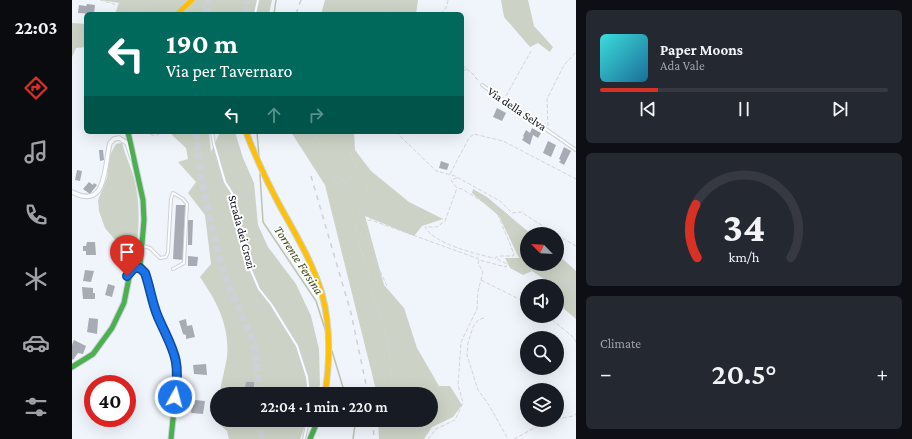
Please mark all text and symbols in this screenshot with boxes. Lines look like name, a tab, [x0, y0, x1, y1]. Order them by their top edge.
text: 22:03	[15, 18, 57, 38]
icon: left	[100, 28, 152, 80]
text: 190 m	[166, 28, 238, 59]
text: Paper Moons	[660, 42, 743, 58]
text: Ada Vale	[660, 58, 705, 73]
text: Via per Tavernaro	[166, 61, 292, 81]
icon: directions	[22, 74, 50, 102]
street label: Via della Selva	[485, 84, 550, 134]
icon: previous	[637, 98, 659, 120]
icon: pause	[733, 98, 755, 120]
icon: next	[829, 98, 851, 120]
icon: left	[221, 104, 243, 126]
icon: ahead	[263, 104, 285, 126]
icon: right	[305, 104, 327, 126]
icon: music	[22, 138, 50, 166]
street label: Strada dei Crozi	[225, 194, 259, 270]
icon: phone	[22, 201, 50, 229]
text: 34	[723, 203, 765, 249]
water label: Torrente Fersina	[271, 223, 327, 297]
north arrow	[520, 227, 564, 271]
map controls	[520, 227, 564, 427]
pin	[110, 235, 144, 276]
icon: arrive	[116, 241, 138, 263]
text: km/h	[729, 248, 760, 264]
icon: climate	[22, 265, 50, 293]
button: sound	[520, 279, 564, 323]
icon: car	[22, 329, 50, 357]
button: search	[520, 331, 564, 375]
text: Climate	[600, 336, 641, 351]
text: 20.5°	[712, 357, 776, 390]
text: −	[600, 361, 612, 386]
text: +	[876, 361, 888, 386]
speed limit sign: 40	[84, 375, 136, 427]
position arrow	[154, 376, 196, 418]
button: layers	[520, 383, 564, 427]
icon: filters	[22, 393, 50, 421]
text: 22:04 · 1 min · 220 m	[260, 399, 388, 415]

